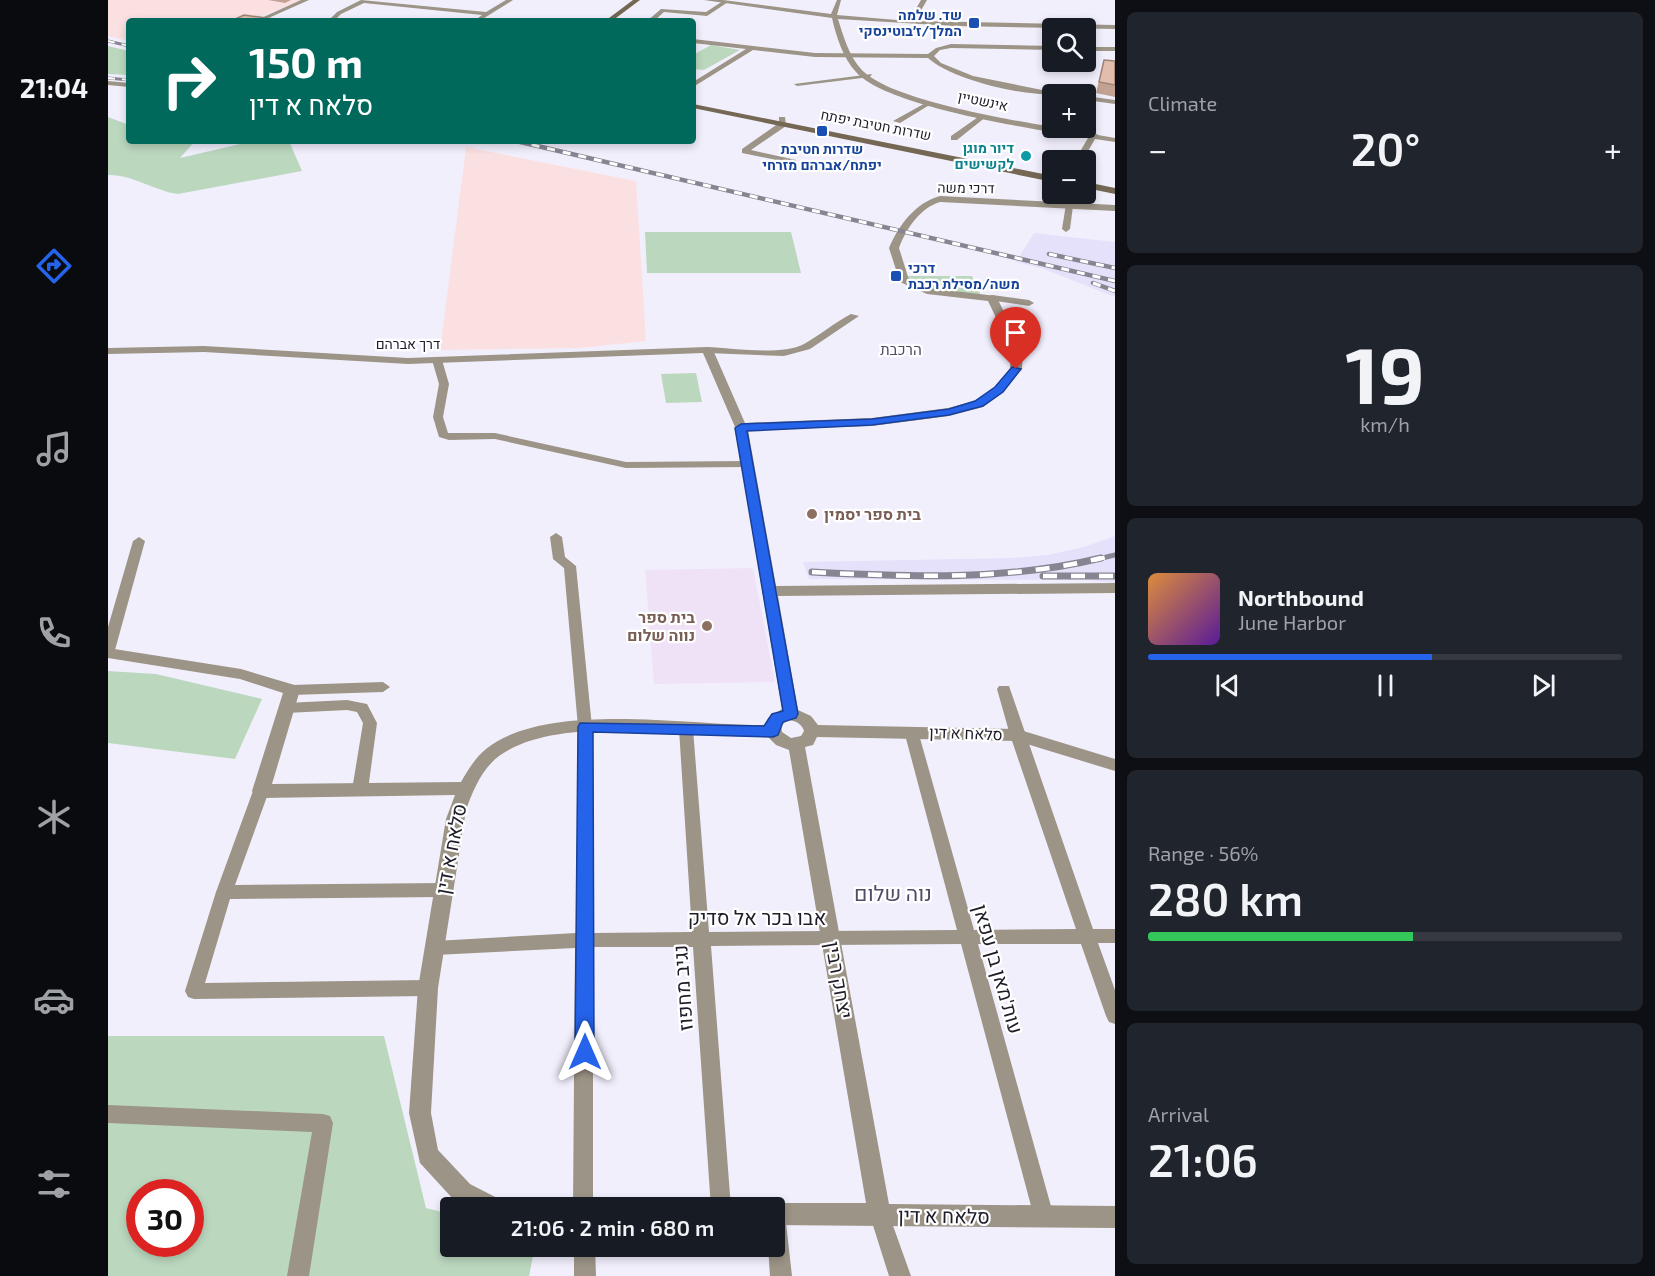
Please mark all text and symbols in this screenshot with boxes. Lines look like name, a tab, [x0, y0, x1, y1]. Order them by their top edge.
place label: שד. שלמה המלך/ז׳בוטינסקי	[859, 6, 962, 39]
marker: שד. שלמה המלך/ז׳בוטינסקי	[967, 16, 981, 30]
map controls	[1042, 18, 1096, 204]
button: search	[1042, 18, 1096, 72]
text: 150 m	[249, 36, 363, 86]
icon: right	[150, 42, 228, 120]
text: 21:04	[20, 71, 88, 103]
button: +	[1042, 84, 1096, 138]
street label: אינשטיין	[957, 87, 1010, 114]
text: סלאח א דין	[249, 88, 373, 120]
text: Climate	[1148, 91, 1217, 115]
street label: שדרות חטיבת יפתח	[819, 105, 933, 144]
text: 20°	[1351, 121, 1420, 175]
marker: שדרות חטיבת יפתח/אברהם מזרחי	[815, 124, 829, 138]
text: −	[1148, 129, 1167, 169]
text: +	[1604, 129, 1622, 169]
place label: דיור מוגן לקשישים	[955, 139, 1014, 172]
place label: שדרות חטיבת יפתח/אברהם מזרחי	[762, 140, 882, 173]
marker: דיור מוגן לקשישים	[1019, 149, 1033, 163]
button: −	[1042, 150, 1096, 204]
street label: דרכי משה	[937, 179, 995, 196]
icon: directions	[33, 245, 75, 287]
place label: דרכי משה/מסילת רכבת	[908, 259, 1020, 292]
marker: דרכי משה/מסילת רכבת	[889, 269, 903, 283]
pin	[990, 307, 1041, 369]
icon: arrive	[999, 316, 1032, 349]
text: 19	[1345, 326, 1425, 420]
street label: דרך אברהם	[376, 335, 440, 352]
district label: הרכבת	[880, 340, 922, 358]
text: km/h	[1360, 412, 1410, 436]
icon: music	[33, 428, 75, 470]
place label: בית ספר יסמין	[824, 504, 921, 523]
marker: בית ספר יסמין	[805, 507, 819, 521]
text: Northbound	[1238, 584, 1364, 610]
place label: בית ספר נווה שלום	[627, 607, 695, 644]
text: June Harbor	[1238, 610, 1346, 634]
icon: phone	[33, 612, 75, 654]
marker: בית ספר נווה שלום	[700, 619, 714, 633]
icon: previous	[1211, 669, 1244, 702]
icon: pause	[1369, 669, 1402, 702]
icon: next	[1527, 669, 1560, 702]
street label: סלאח א דין	[929, 722, 1003, 743]
icon: climate	[33, 796, 75, 838]
street label: סלאח א דין	[429, 801, 471, 896]
text: Range · 56%	[1148, 841, 1258, 865]
text: 280 km	[1148, 871, 1303, 925]
district label: נוה שלום	[854, 880, 932, 905]
street label: עות'מאן בן עפאן	[969, 901, 1029, 1036]
street label: אבו בכר אל סדיק	[688, 905, 826, 929]
street label: יצחק רבין	[821, 939, 859, 1020]
street label: נגיב מחפוז	[667, 944, 697, 1032]
icon: car	[33, 979, 75, 1021]
position arrow	[553, 1020, 617, 1084]
text: Arrival	[1148, 1102, 1209, 1126]
text: 21:06	[1148, 1132, 1258, 1186]
icon: filters	[33, 1163, 75, 1205]
speed limit sign: 30	[126, 1179, 204, 1257]
street label: סלאח א דין	[898, 1202, 990, 1228]
text: 21:06 · 2 min · 680 m	[511, 1214, 714, 1240]

